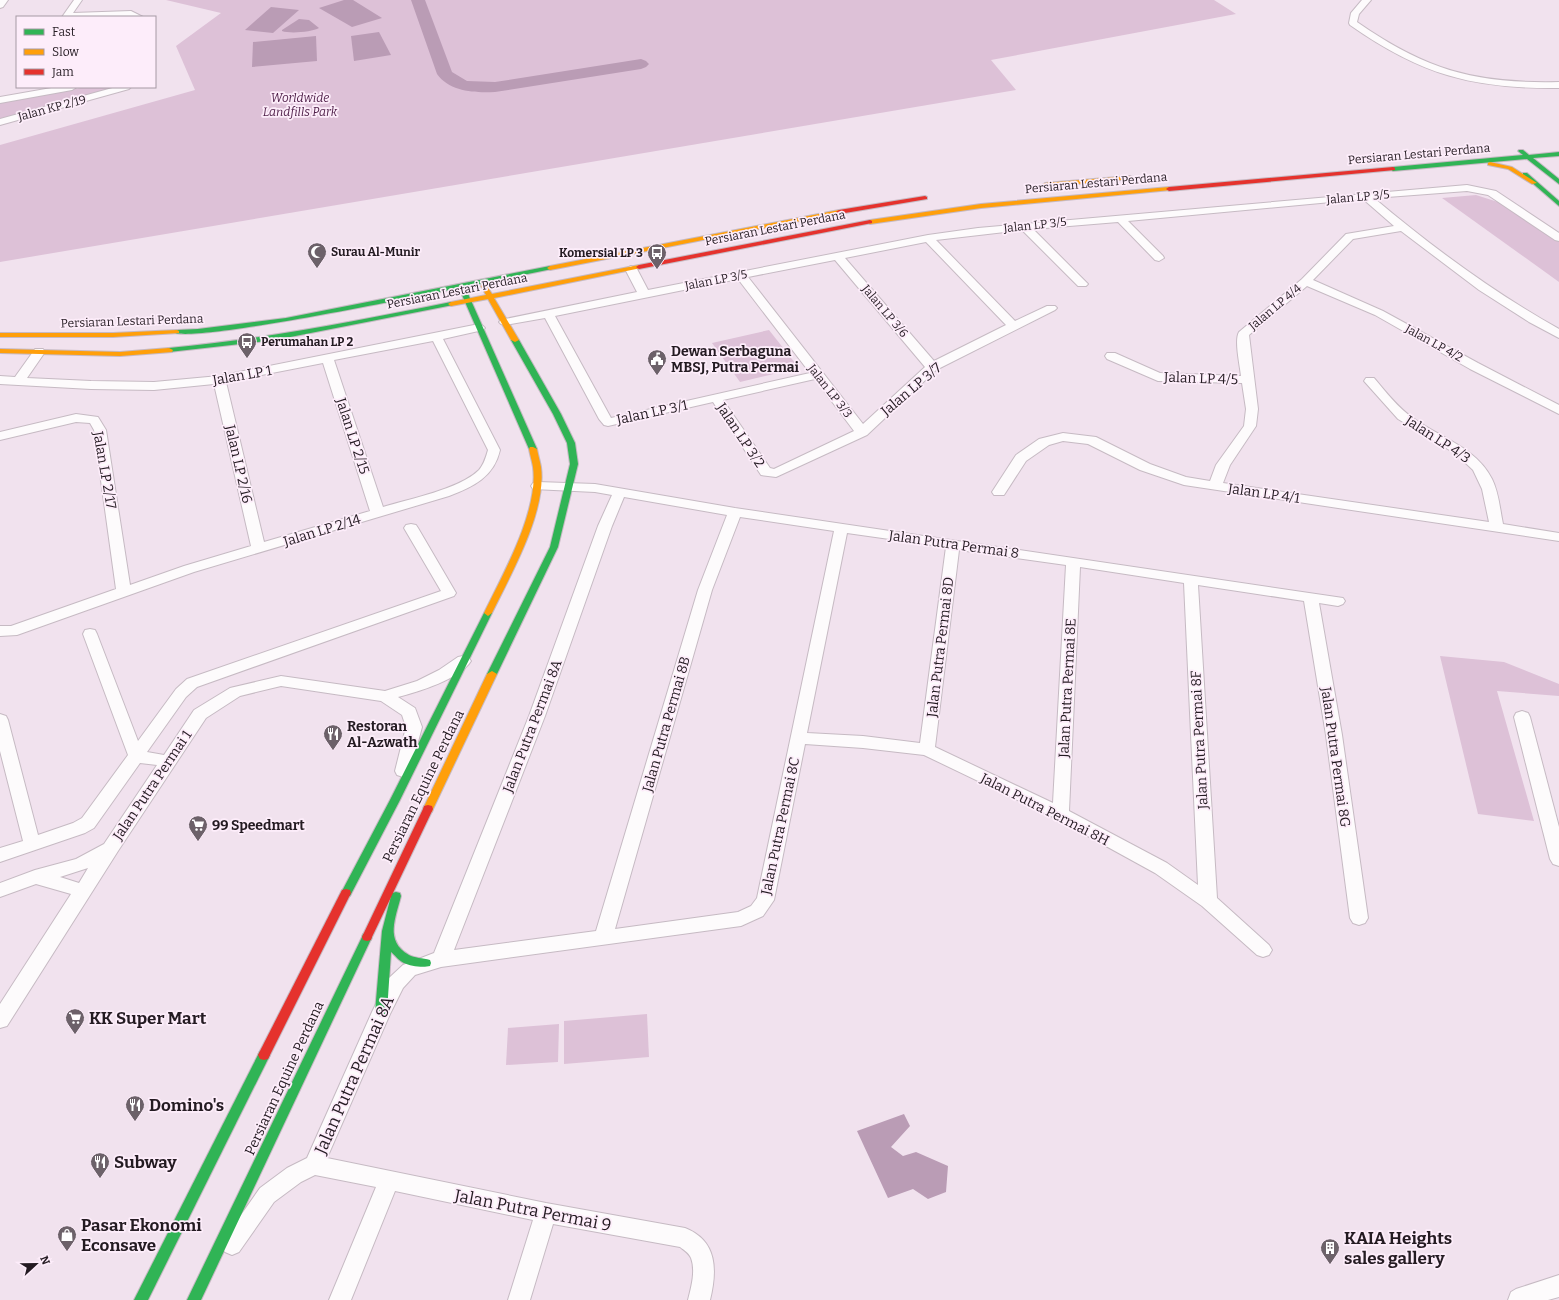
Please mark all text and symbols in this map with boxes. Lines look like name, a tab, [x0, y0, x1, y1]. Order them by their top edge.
legend	[16, 16, 156, 88]
text: Fast	[52, 25, 76, 39]
text: Slow	[52, 45, 79, 59]
text: Jam	[51, 65, 74, 79]
park label: Worldwide Landfills Park	[263, 91, 338, 119]
street label: Jalan KP 2/19	[15, 92, 88, 124]
street label: Persiaran Lestari Perdana	[1347, 141, 1491, 167]
street label: Persiaran Lestari Perdana	[1024, 170, 1168, 196]
street label: Jalan LP 3/5	[1325, 187, 1390, 207]
street label: Persiaran Lestari Perdana	[704, 207, 847, 248]
street label: Jalan LP 3/5	[1002, 215, 1067, 235]
mosque icon: Surau Al-Munir	[306, 241, 328, 269]
bus stop icon: Komersial LP 3	[646, 242, 668, 270]
place label: Surau Al-Munir	[331, 245, 421, 259]
place label: Komersial LP 3	[559, 246, 643, 260]
street label: Jalan LP 3/5	[683, 267, 748, 293]
street label: Persiaran Lestari Perdana	[386, 270, 529, 311]
street label: Jalan LP 3/6	[858, 281, 911, 340]
street label: Jalan LP 4/4	[1245, 281, 1304, 334]
street label: Persiaran Lestari Perdana	[60, 311, 204, 330]
street label: Jalan LP 4/2	[1402, 321, 1465, 365]
bus stop icon: Perumahan LP 2	[236, 331, 258, 359]
place label: Perumahan LP 2	[261, 335, 354, 349]
place label: Dewan Serbaguna MBSJ, Putra Permai	[671, 343, 800, 376]
public building icon: Dewan Serbaguna MBSJ, Putra Permai	[646, 348, 668, 376]
street label: Jalan LP 3/7	[877, 359, 945, 420]
street label: Jalan LP 3/3	[804, 361, 855, 421]
street label: Jalan LP 1	[210, 362, 273, 389]
street label: Jalan LP 4/5	[1163, 369, 1238, 388]
street label: Jalan LP 2/15	[332, 395, 373, 476]
street label: Jalan LP 3/1	[614, 397, 689, 429]
street label: Jalan LP 3/2	[712, 399, 768, 471]
street label: Jalan LP 4/3	[1401, 411, 1474, 467]
street label: Jalan LP 2/16	[221, 422, 256, 505]
street label: Jalan LP 2/17	[89, 429, 120, 510]
street label: Jalan LP 4/1	[1226, 480, 1301, 507]
street label: Jalan LP 2/14	[280, 511, 363, 551]
street label: Jalan Putra Permai 8	[887, 527, 1020, 562]
street label: Jalan Putra Permai 8D	[923, 576, 958, 719]
street label: Jalan Putra Permai 8E	[1055, 618, 1080, 759]
street label: Jalan Putra Permai 8B	[639, 654, 694, 795]
street label: Jalan Putra Permai 8A	[499, 657, 566, 796]
street label: Jalan Putra Permai 8F	[1187, 670, 1212, 811]
street label: Jalan Putra Permai 8G	[1317, 685, 1354, 828]
street label: Persiaran Equine Perdana	[379, 707, 468, 865]
place label: Restoran Al-Azwath	[347, 718, 417, 751]
restaurant icon: Restoran Al-Azwath	[322, 723, 344, 751]
street label: Jalan Putra Permai 1	[109, 727, 196, 844]
street label: Jalan Putra Permai 8C	[757, 756, 803, 897]
street label: Jalan Putra Permai 8H	[977, 769, 1112, 849]
supermarket icon: 99 Speedmart	[187, 814, 209, 842]
place label: 99 Speedmart	[212, 817, 305, 834]
street label: Jalan Putra Permai 8A	[310, 993, 399, 1158]
street label: Persiaran Equine Perdana	[241, 998, 328, 1158]
supermarket icon: KK Super Mart	[64, 1007, 86, 1035]
place label: KK Super Mart	[89, 1008, 207, 1029]
restaurant icon: Domino's	[124, 1094, 146, 1122]
place label: Domino's	[149, 1095, 224, 1116]
restaurant icon: Subway	[89, 1151, 111, 1179]
place label: Subway	[114, 1152, 177, 1173]
street label: Jalan Putra Permai 9	[452, 1185, 613, 1236]
place label: Pasar Ekonomi Econsave	[81, 1215, 202, 1256]
shop icon: Pasar Ekonomi Econsave	[56, 1224, 78, 1252]
place label: KAIA Heights sales gallery	[1344, 1228, 1452, 1269]
building icon: KAIA Heights sales gallery	[1319, 1237, 1341, 1265]
north arrow	[16, 1244, 56, 1284]
text: N	[37, 1254, 53, 1267]

